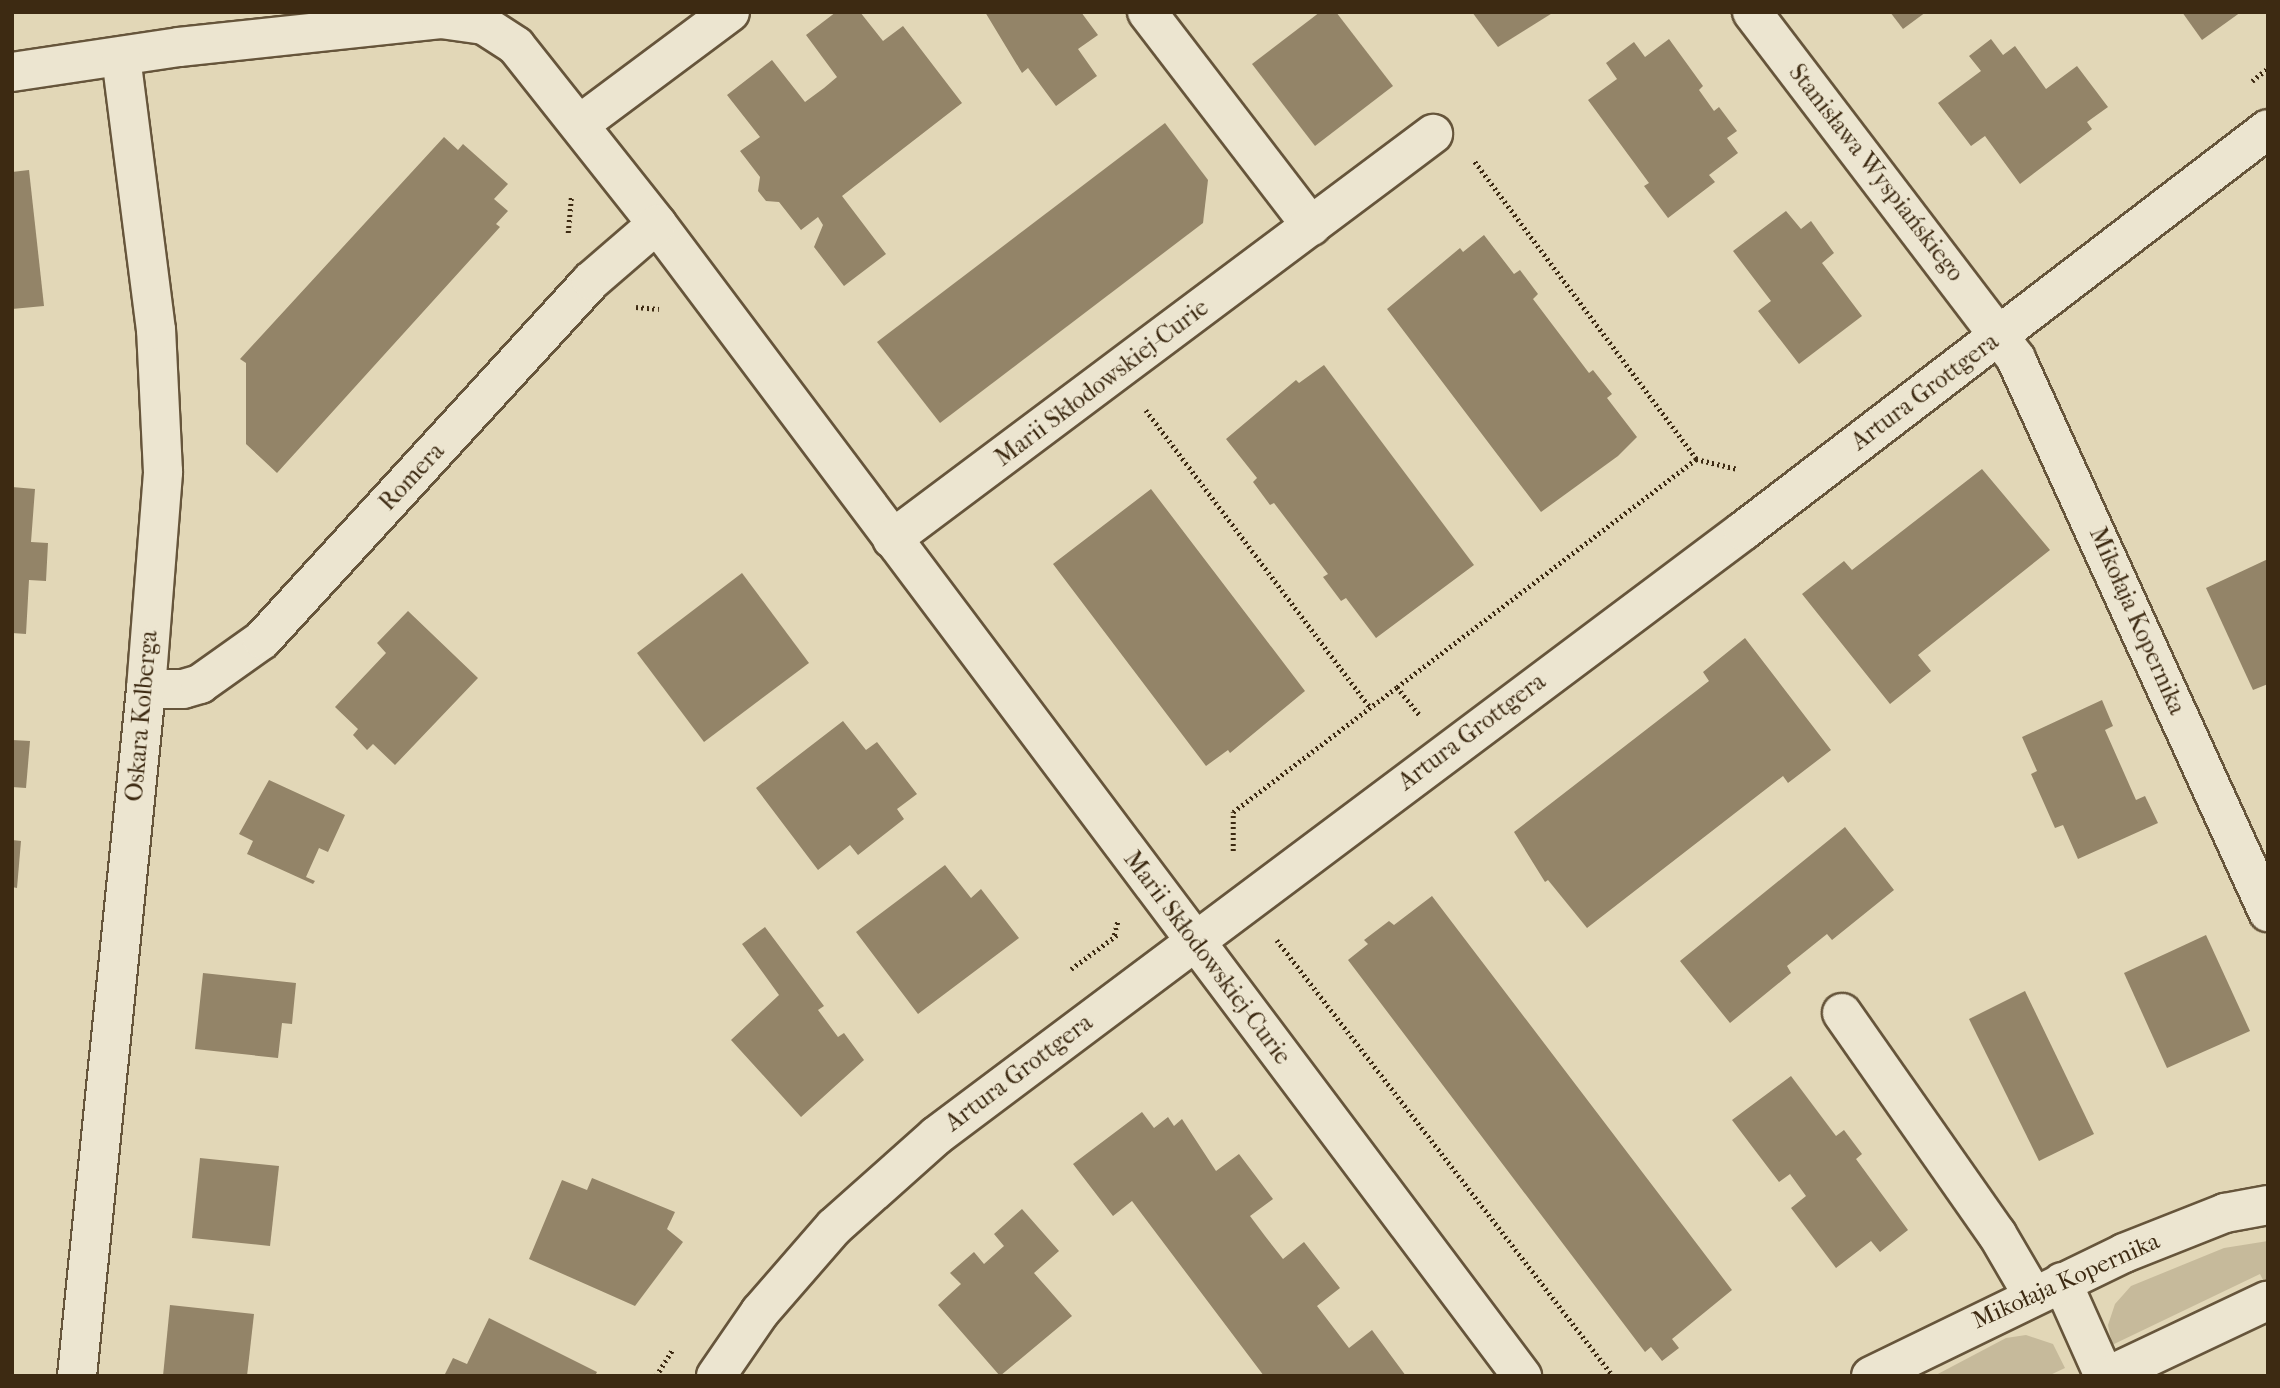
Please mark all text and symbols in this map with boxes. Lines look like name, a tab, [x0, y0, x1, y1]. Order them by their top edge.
street label: Stanisława Wyspiańskiego	[1782, 59, 1970, 287]
street label: Marii Skłodowskiej-Curie	[990, 293, 1214, 473]
street label: Artura Grottgera	[1846, 327, 2004, 457]
street label: Romera	[373, 437, 451, 517]
street label: Mikołaja Kopernika	[2083, 523, 2191, 719]
street label: Oskara Kolberga	[120, 629, 164, 803]
street label: Artura Grottgera	[1393, 667, 1551, 797]
street label: Marii Skłodowskiej-Curie	[1117, 846, 1297, 1070]
street label: Artura Grottgera	[940, 1008, 1098, 1138]
street label: Mikołaja Kopernika	[1968, 1227, 2164, 1335]

